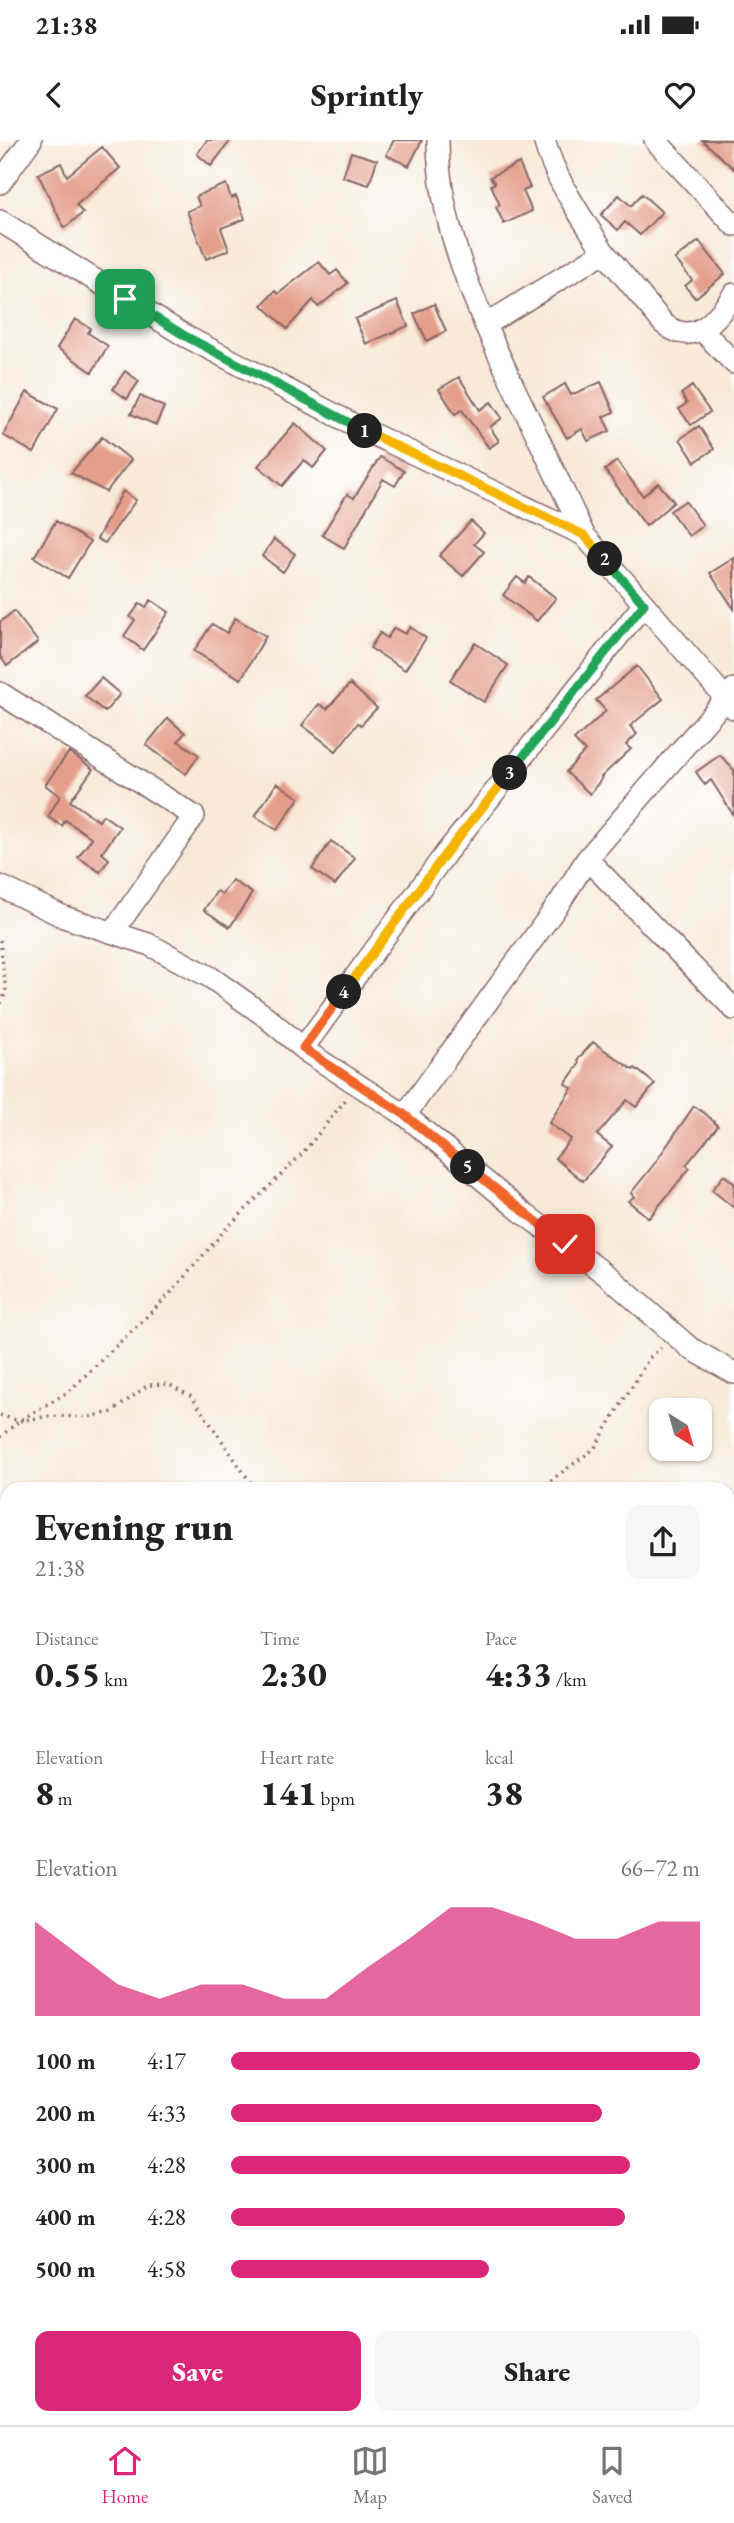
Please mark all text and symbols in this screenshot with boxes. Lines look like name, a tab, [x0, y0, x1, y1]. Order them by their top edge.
text: 21:38	[35, 8, 97, 42]
text: Sprintly	[311, 74, 423, 116]
icon: back	[35, 76, 73, 114]
icon: heart	[661, 76, 699, 114]
pin	[95, 269, 155, 329]
icon: arrive	[106, 280, 144, 318]
pin: 1	[348, 414, 382, 448]
text: 1	[359, 418, 370, 443]
pin: 2	[588, 542, 622, 576]
text: 2	[599, 546, 610, 571]
pin: 3	[492, 756, 528, 790]
text: 3	[504, 760, 515, 785]
pin: 4	[326, 974, 362, 1010]
text: 4	[338, 979, 349, 1004]
pin: 5	[450, 1150, 486, 1184]
text: 5	[462, 1154, 473, 1179]
pin	[535, 1214, 595, 1274]
icon: check	[546, 1225, 584, 1263]
north arrow	[649, 1398, 712, 1461]
map controls	[649, 1398, 712, 1461]
text: Evening run	[35, 1502, 233, 1551]
button: share	[626, 1505, 700, 1579]
text: 21:38	[35, 1553, 85, 1583]
text: Distance	[35, 1626, 98, 1651]
text: Time	[260, 1626, 300, 1651]
text: Pace	[485, 1626, 517, 1651]
text: 0.55	[35, 1651, 101, 1696]
text: 2:30	[260, 1651, 327, 1696]
text: 4:33	[485, 1651, 552, 1696]
text: km	[101, 1667, 128, 1692]
text: /km	[552, 1667, 587, 1692]
text: Elevation	[35, 1745, 103, 1770]
text: Heart rate	[260, 1745, 334, 1770]
text: kcal	[485, 1745, 514, 1770]
text: 8	[35, 1770, 54, 1815]
text: 141	[260, 1770, 317, 1815]
text: 38	[485, 1770, 523, 1815]
text: m	[54, 1786, 73, 1811]
text: bpm	[317, 1786, 355, 1811]
text: Elevation	[35, 1853, 118, 1883]
text: 66–72 m	[621, 1853, 700, 1883]
text: 100 m	[35, 2046, 96, 2076]
text: 4:17	[147, 2046, 186, 2076]
text: 200 m	[35, 2098, 96, 2128]
text: 4:33	[147, 2098, 186, 2128]
text: 300 m	[35, 2150, 96, 2180]
text: 4:28	[147, 2150, 186, 2180]
text: 400 m	[35, 2202, 96, 2232]
text: 4:28	[147, 2202, 186, 2232]
text: 500 m	[35, 2254, 96, 2284]
text: 4:58	[147, 2254, 186, 2284]
button: Save	[35, 2331, 361, 2411]
button: Share	[375, 2331, 700, 2411]
tab: Home	[101, 2442, 148, 2509]
tab: Map	[351, 2442, 389, 2509]
tab: Saved	[592, 2442, 633, 2509]

